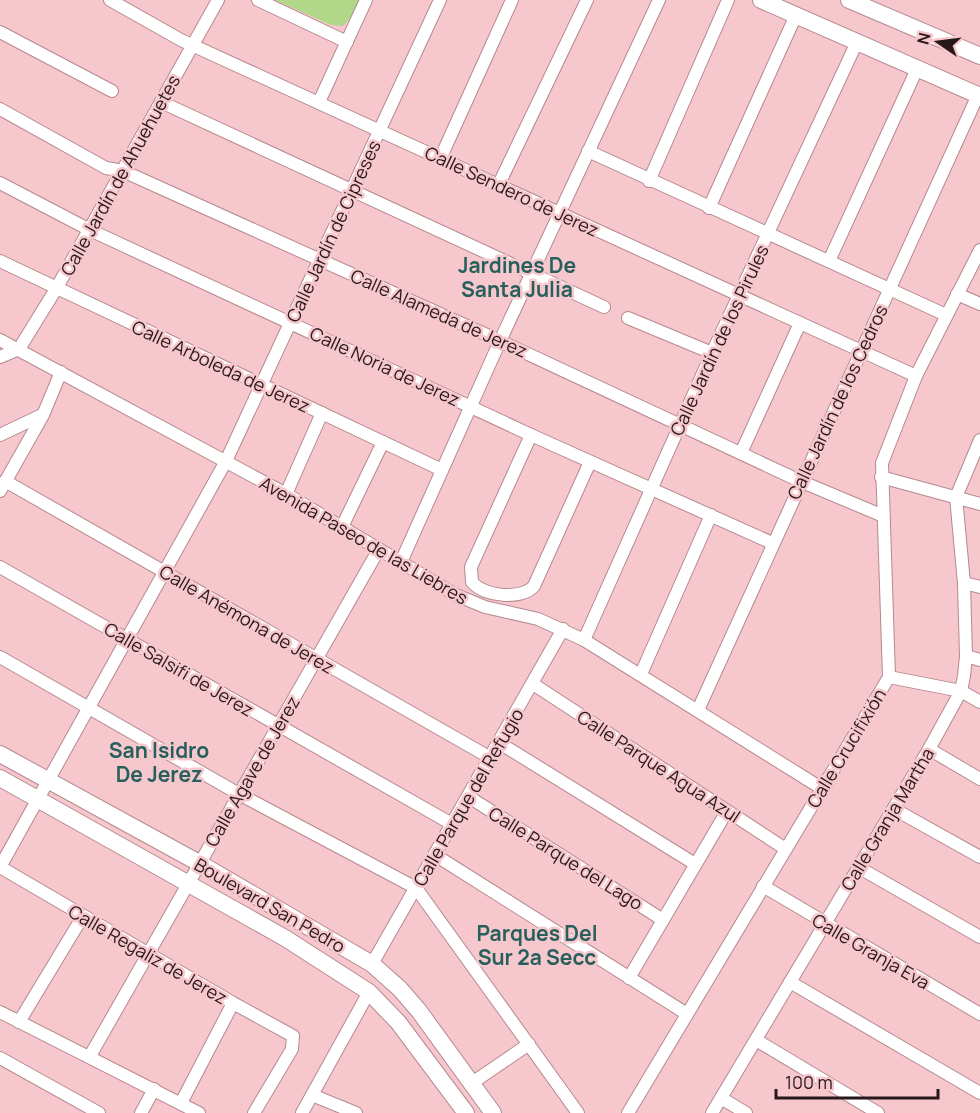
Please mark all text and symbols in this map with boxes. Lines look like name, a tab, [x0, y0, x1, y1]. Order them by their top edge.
north arrow	[908, 12, 968, 72]
text: N	[911, 30, 936, 47]
street label: Calle Jardín de Ahuehuetes	[55, 70, 185, 280]
street label: Calle Jardín de Cipreses	[280, 136, 386, 326]
street label: Calle Sendero de Jerez	[421, 140, 603, 242]
street label: Calle Jardín de los Pirules	[664, 241, 774, 439]
district label: Jardines De Santa Julia	[458, 251, 576, 303]
street label: Calle Alameda de Jerez	[347, 263, 531, 363]
street label: Calle Jardín de los Cedros	[781, 301, 893, 503]
street label: Calle Arboleda de Jerez	[128, 314, 314, 418]
street label: Calle Noria de Jerez	[306, 321, 464, 411]
street label: Avenida Paseo de las Liebres	[256, 470, 472, 610]
street label: Calle Anémona de Jerez	[155, 559, 339, 679]
street label: Calle Salsifi de Jerez	[100, 616, 258, 722]
street label: Calle Crucifixión	[801, 684, 891, 812]
street label: Calle Agave de Jerez	[199, 691, 305, 851]
street label: Calle Parque del Refugio	[407, 704, 529, 890]
street label: Calle Parque Agua Azul	[573, 704, 745, 828]
district label: San Isidro De Jerez	[109, 736, 209, 788]
street label: Calle Granja Martha	[835, 743, 939, 895]
street label: Calle Parque del Lago	[484, 801, 648, 915]
street label: Boulevard San Pedro	[190, 852, 350, 958]
street label: Calle Regaliz de Jerez	[64, 899, 232, 1009]
street label: Calle Granja Eva	[808, 908, 934, 994]
district label: Parques Del Sur 2a Secc	[476, 919, 598, 971]
scale bar	[776, 1062, 938, 1100]
text: 100 m	[785, 1070, 833, 1094]

